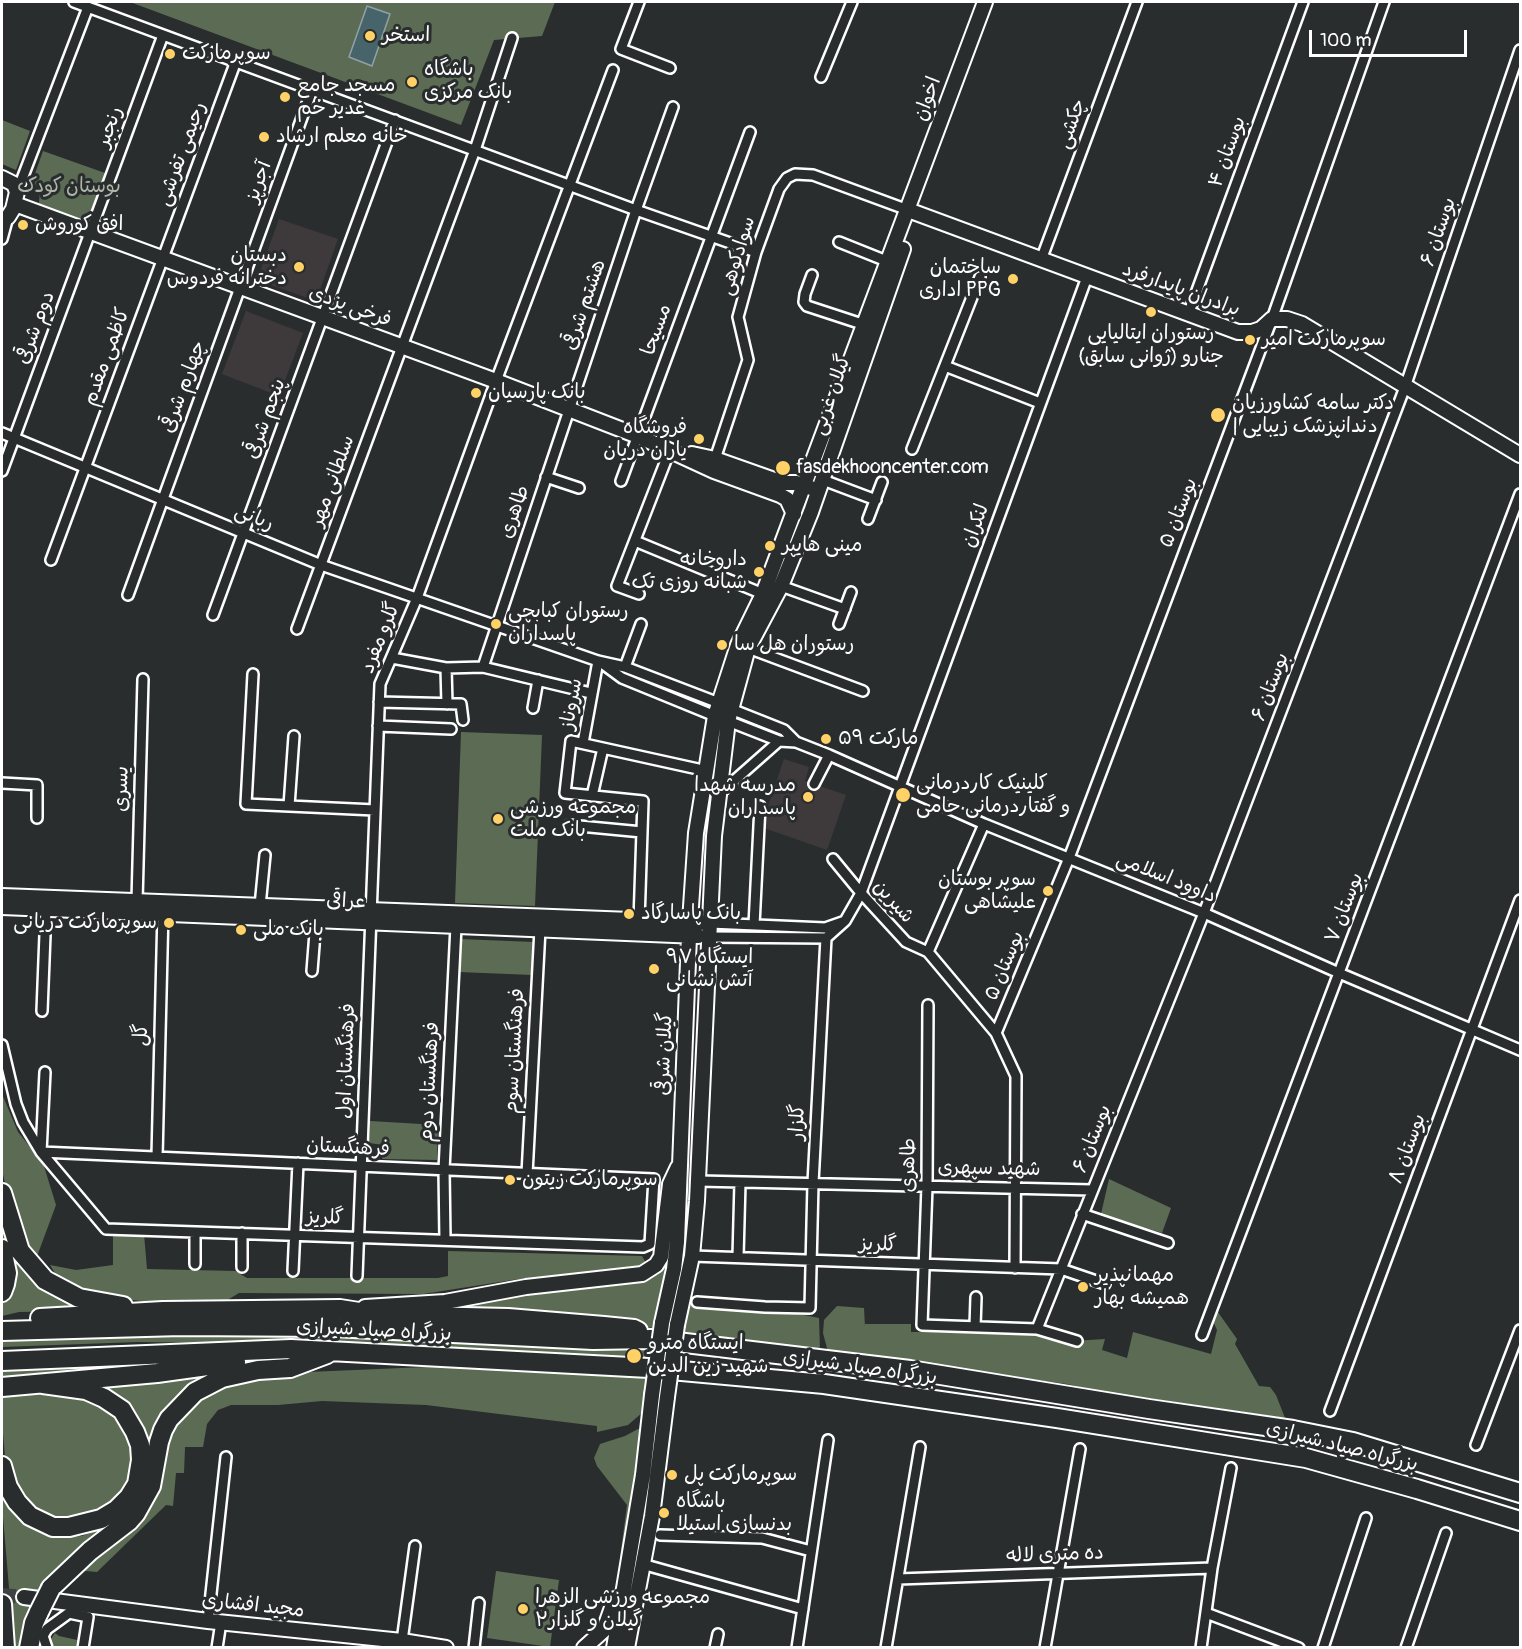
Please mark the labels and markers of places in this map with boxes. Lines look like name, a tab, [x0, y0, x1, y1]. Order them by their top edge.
place label: استخر	[382, 24, 430, 48]
marker: استخر	[363, 29, 377, 43]
place label: سوپرمارکت	[182, 42, 271, 66]
marker: سوپرمارکت	[163, 47, 177, 61]
place label: باشگاه بانک مرکزی	[424, 58, 512, 105]
place label: مسجد جامع غدیر خم	[297, 74, 395, 121]
marker: باشگاه بانک مرکزی	[405, 75, 419, 89]
marker: مسجد جامع غدیر خم	[278, 90, 292, 104]
place label: خانه معلم ارشاد	[276, 125, 408, 149]
marker: خانه معلم ارشاد	[257, 130, 271, 144]
place label: افق کوروش	[35, 213, 123, 237]
marker: افق کوروش	[16, 218, 30, 232]
place label: دبستان دخترانه فردوس	[167, 244, 287, 291]
place label: ساختمان اداری PPG	[919, 256, 1001, 303]
marker: دبستان دخترانه فردوس	[292, 260, 306, 274]
marker: ساختمان اداری PPG	[1006, 272, 1020, 286]
marker: رستوران ایتالیایی جنارو (ژوانی سابق)	[1144, 305, 1158, 319]
place label: رستوران ایتالیایی جنارو (ژوانی سابق)	[1078, 322, 1224, 369]
place label: سوپرمارکت امیر	[1262, 328, 1386, 352]
marker: سوپرمارکت امیر	[1243, 333, 1257, 347]
place label: بانک پارسیان	[488, 381, 586, 405]
marker: بانک پارسیان	[469, 386, 483, 400]
place label: دکتر سامه کشاورزیان | دندانپزشک زیبایی	[1232, 392, 1394, 439]
marker: دکتر سامه کشاورزیان | دندانپزشک زیبایی	[1209, 406, 1227, 424]
place label: فروشگاه یاران دریان	[603, 416, 687, 463]
marker: فروشگاه یاران دریان	[692, 432, 706, 446]
place label: fasdekhooncenter.com	[796, 456, 989, 480]
marker: fasdekhooncenter.com	[774, 459, 792, 477]
place label: مینی هایپر	[782, 534, 862, 558]
marker: مینی هایپر	[763, 539, 777, 553]
place label: داروخانه شبانه روزی تک	[631, 548, 747, 595]
marker: داروخانه شبانه روزی تک	[752, 565, 766, 579]
place label: رستوران کبابچی پاسداران	[508, 600, 629, 647]
marker: رستوران کبابچی پاسداران	[489, 617, 503, 631]
place label: رستوران هل سا	[734, 633, 854, 657]
marker: رستوران هل سا	[715, 638, 729, 652]
place label: مارکت ۵۹	[838, 727, 918, 751]
marker: مارکت ۵۹	[819, 732, 833, 746]
place label: کلینیک کاردرمانی و گفتاردرمانی حامی	[916, 772, 1070, 819]
place label: مدرسه شهدا پاسداران	[694, 774, 796, 821]
marker: کلینیک کاردرمانی و گفتاردرمانی حامی	[894, 786, 912, 804]
marker: مدرسه شهدا پاسداران	[801, 790, 815, 804]
place label: مجموعه ورزشی بانک ملت	[510, 796, 636, 843]
marker: مجموعه ورزشی بانک ملت	[491, 812, 505, 826]
place label: سوپر بوستان علیشاهی	[938, 868, 1036, 915]
marker: سوپر بوستان علیشاهی	[1041, 884, 1055, 898]
place label: بانک پاسارگاد	[641, 902, 741, 926]
marker: بانک پاسارگاد	[622, 907, 636, 921]
place label: سوپرمارکت دریانی	[13, 911, 157, 935]
marker: سوپرمارکت دریانی	[162, 916, 176, 930]
place label: بانک ملی	[253, 918, 324, 942]
marker: بانک ملی	[234, 923, 248, 937]
place label: ایستگاه ۹۷ آتش نشانی	[666, 946, 753, 993]
marker: ایستگاه ۹۷ آتش نشانی	[647, 962, 661, 976]
place label: سوپرمارکت زیتون	[522, 1168, 658, 1192]
marker: سوپرمارکت زیتون	[503, 1173, 517, 1187]
place label: مهمانپذیر همیشه بهار	[1095, 1264, 1189, 1311]
marker: مهمانپذیر همیشه بهار	[1076, 1280, 1090, 1294]
place label: ایستگاه مترو شهید زین الدین	[648, 1332, 768, 1379]
marker: ایستگاه مترو شهید زین الدین	[625, 1347, 643, 1365]
place label: سوپرمارکت پل	[684, 1463, 797, 1487]
marker: سوپرمارکت پل	[665, 1468, 679, 1482]
place label: باشگاه بدنسازی استیلا	[676, 1490, 792, 1537]
marker: باشگاه بدنسازی استیلا	[657, 1506, 671, 1520]
place label: مجموعه ورزشی الزهرا گیلان و گلزار۲	[535, 1586, 710, 1633]
marker: مجموعه ورزشی الزهرا گیلان و گلزار۲	[516, 1602, 530, 1616]

